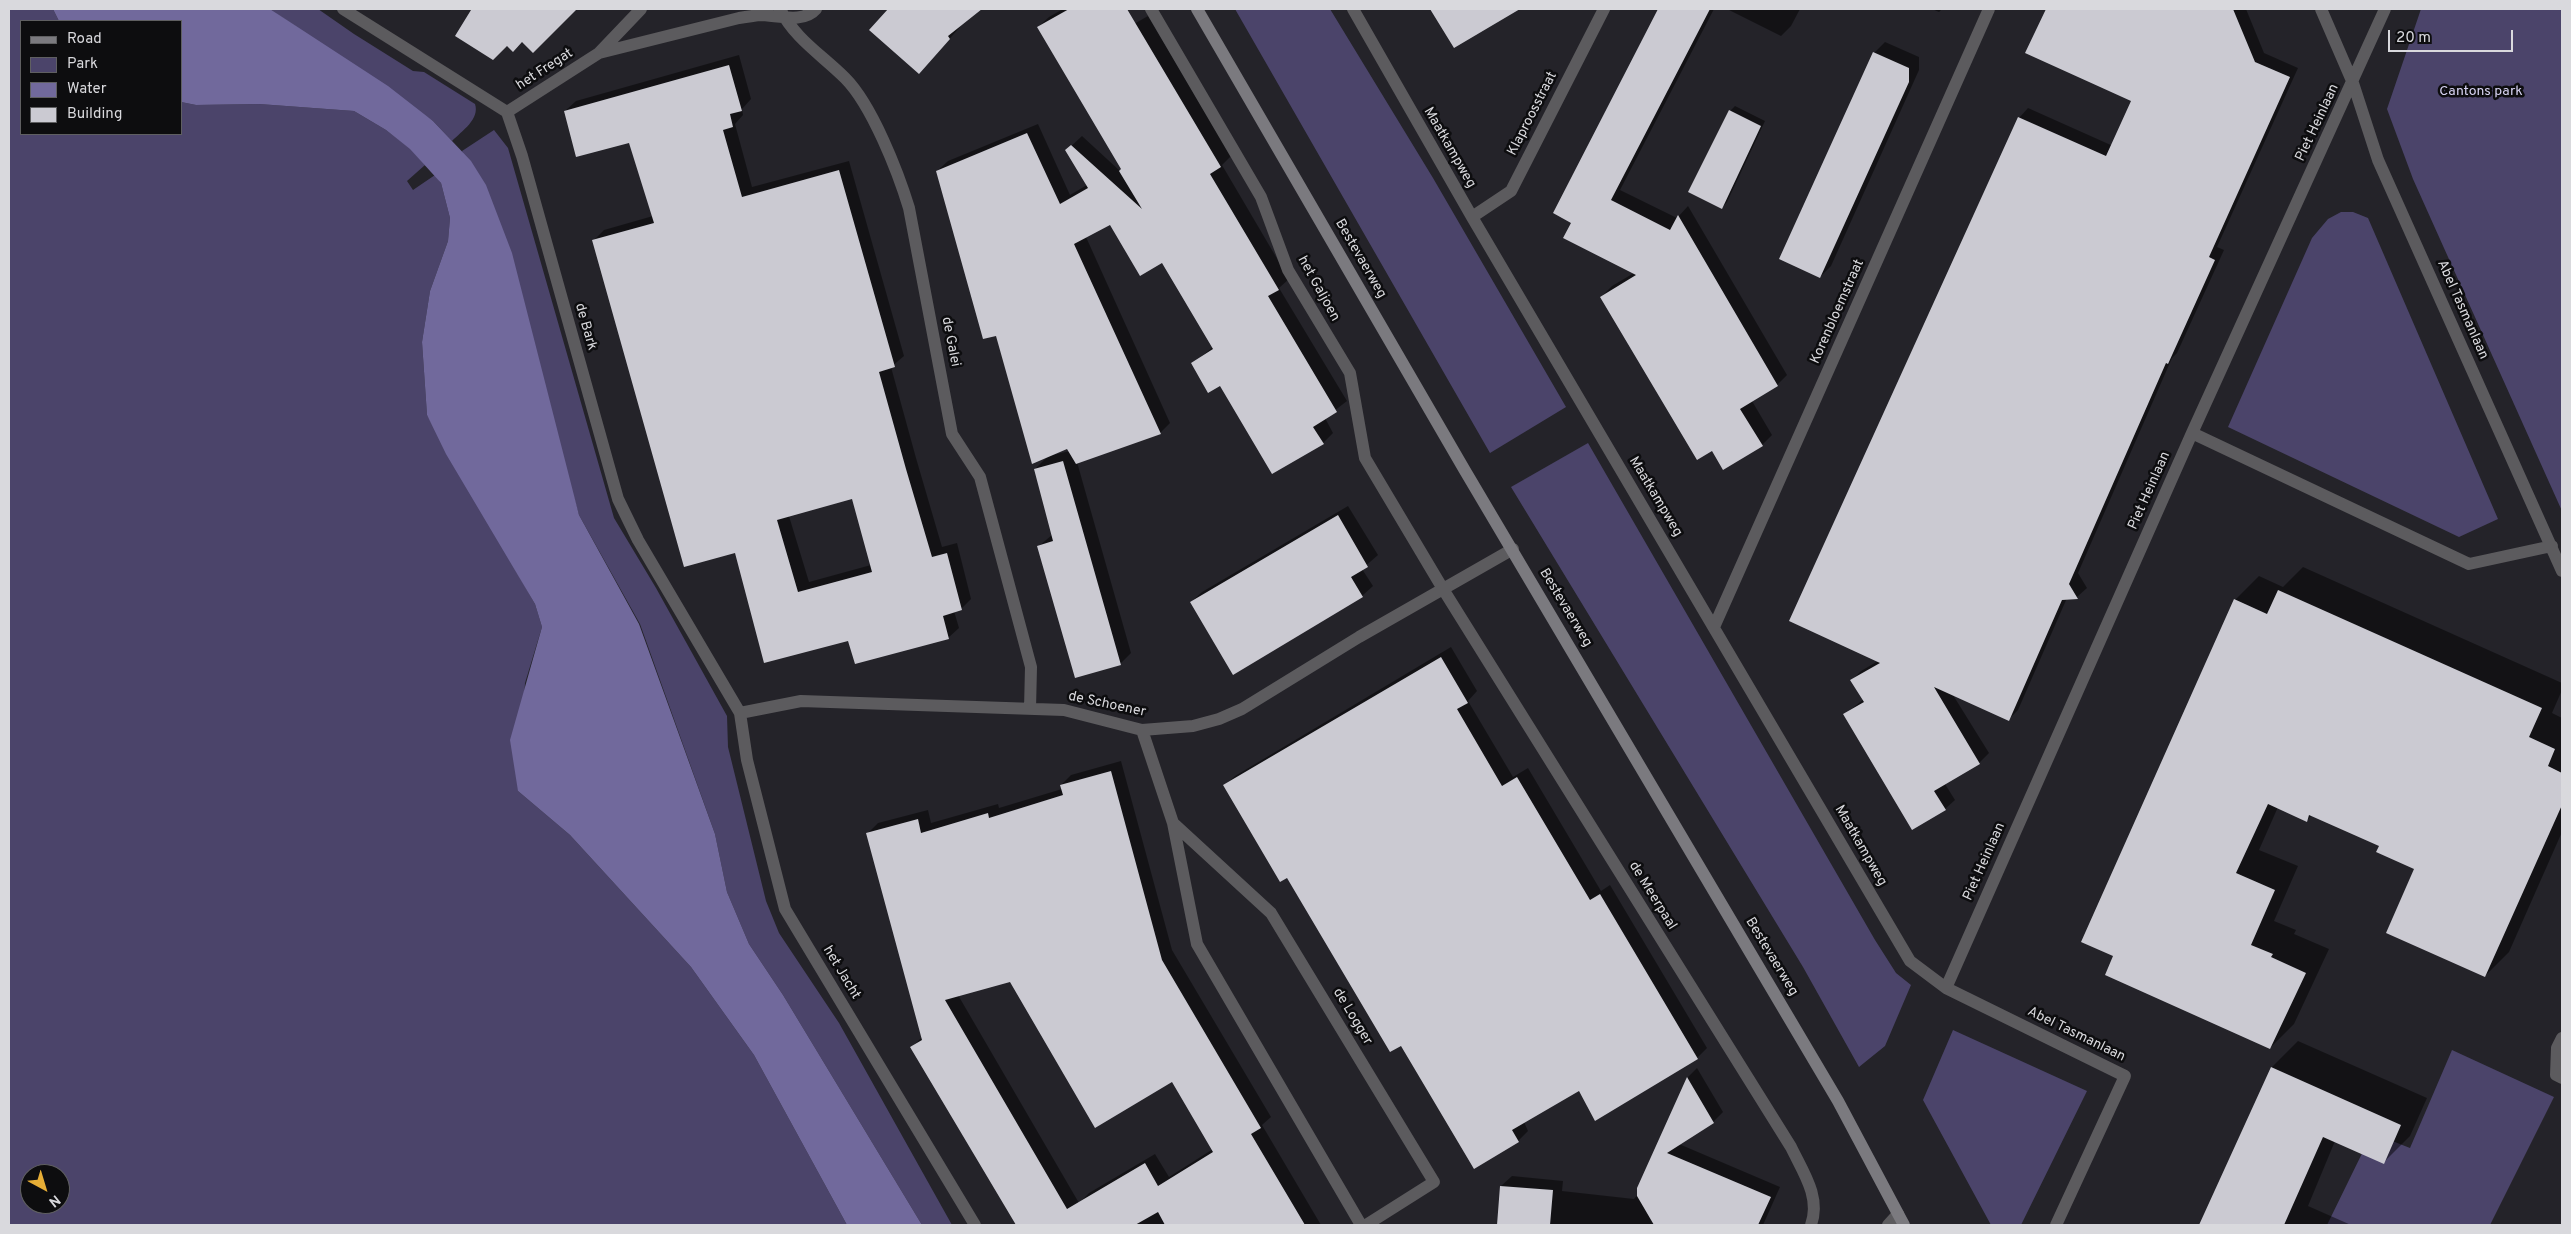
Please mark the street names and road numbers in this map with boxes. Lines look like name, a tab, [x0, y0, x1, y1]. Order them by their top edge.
street label: het Fregat	[514, 45, 576, 95]
street label: Klaproosstraat	[1505, 69, 1561, 159]
street label: Piet Heinlaan	[2293, 82, 2343, 164]
street label: Maatkampweg	[1419, 105, 1479, 191]
street label: Bestevaerweg	[1331, 216, 1389, 302]
street label: het Galjoen	[1293, 253, 1343, 325]
street label: Korenbloemstraat	[1807, 257, 1869, 367]
street label: Abel Tasmanlaan	[2433, 258, 2491, 362]
street label: de Bark	[570, 301, 600, 353]
street label: de Galei	[937, 316, 963, 368]
street label: Piet Heinlaan	[2125, 449, 2175, 533]
street label: Maatkampweg	[1625, 454, 1685, 540]
street label: Bestevaerweg	[1535, 566, 1595, 650]
street label: de Schoener	[1067, 689, 1147, 721]
street label: Maatkampweg	[1830, 803, 1890, 889]
street label: Piet Heinlaan	[1960, 820, 2010, 904]
street label: de Meerpaal	[1624, 859, 1680, 933]
street label: Bestevaerweg	[1741, 915, 1801, 999]
street label: het Jacht	[819, 943, 863, 1003]
street label: de Logger	[1329, 986, 1375, 1048]
street label: Abel Tasmanlaan	[2024, 1004, 2128, 1066]

